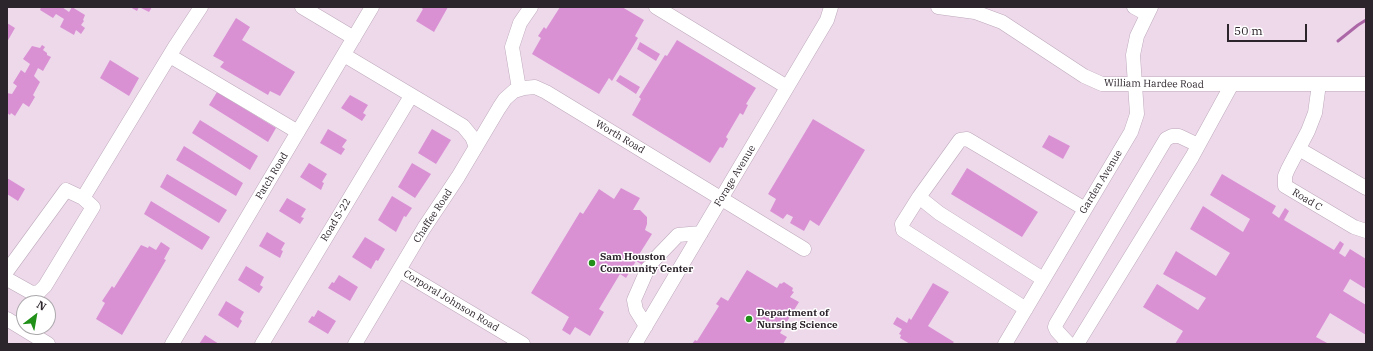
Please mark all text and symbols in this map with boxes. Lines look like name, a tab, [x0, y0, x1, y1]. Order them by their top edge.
scale bar	[1229, 16, 1309, 42]
text: 50 m	[1234, 23, 1263, 38]
street label: William Hardee Road	[1104, 77, 1204, 91]
street label: Worth Road	[593, 118, 647, 156]
street label: Forage Avenue	[712, 143, 758, 209]
street label: Garden Avenue	[1077, 148, 1125, 216]
street label: Patch Road	[253, 150, 291, 202]
street label: Road C	[1290, 186, 1324, 214]
street label: Chaffee Road	[411, 187, 455, 245]
street label: Road S-22	[318, 196, 354, 244]
place label: Sam Houston Community Center	[600, 251, 693, 274]
marker: Sam Houston Community Center	[587, 258, 597, 268]
street label: Corporal Johnson Road	[401, 268, 501, 334]
north arrow	[16, 295, 56, 335]
text: N	[34, 297, 49, 314]
place label: Department of Nursing Science	[757, 307, 838, 330]
marker: Department of Nursing Science	[744, 314, 754, 324]

